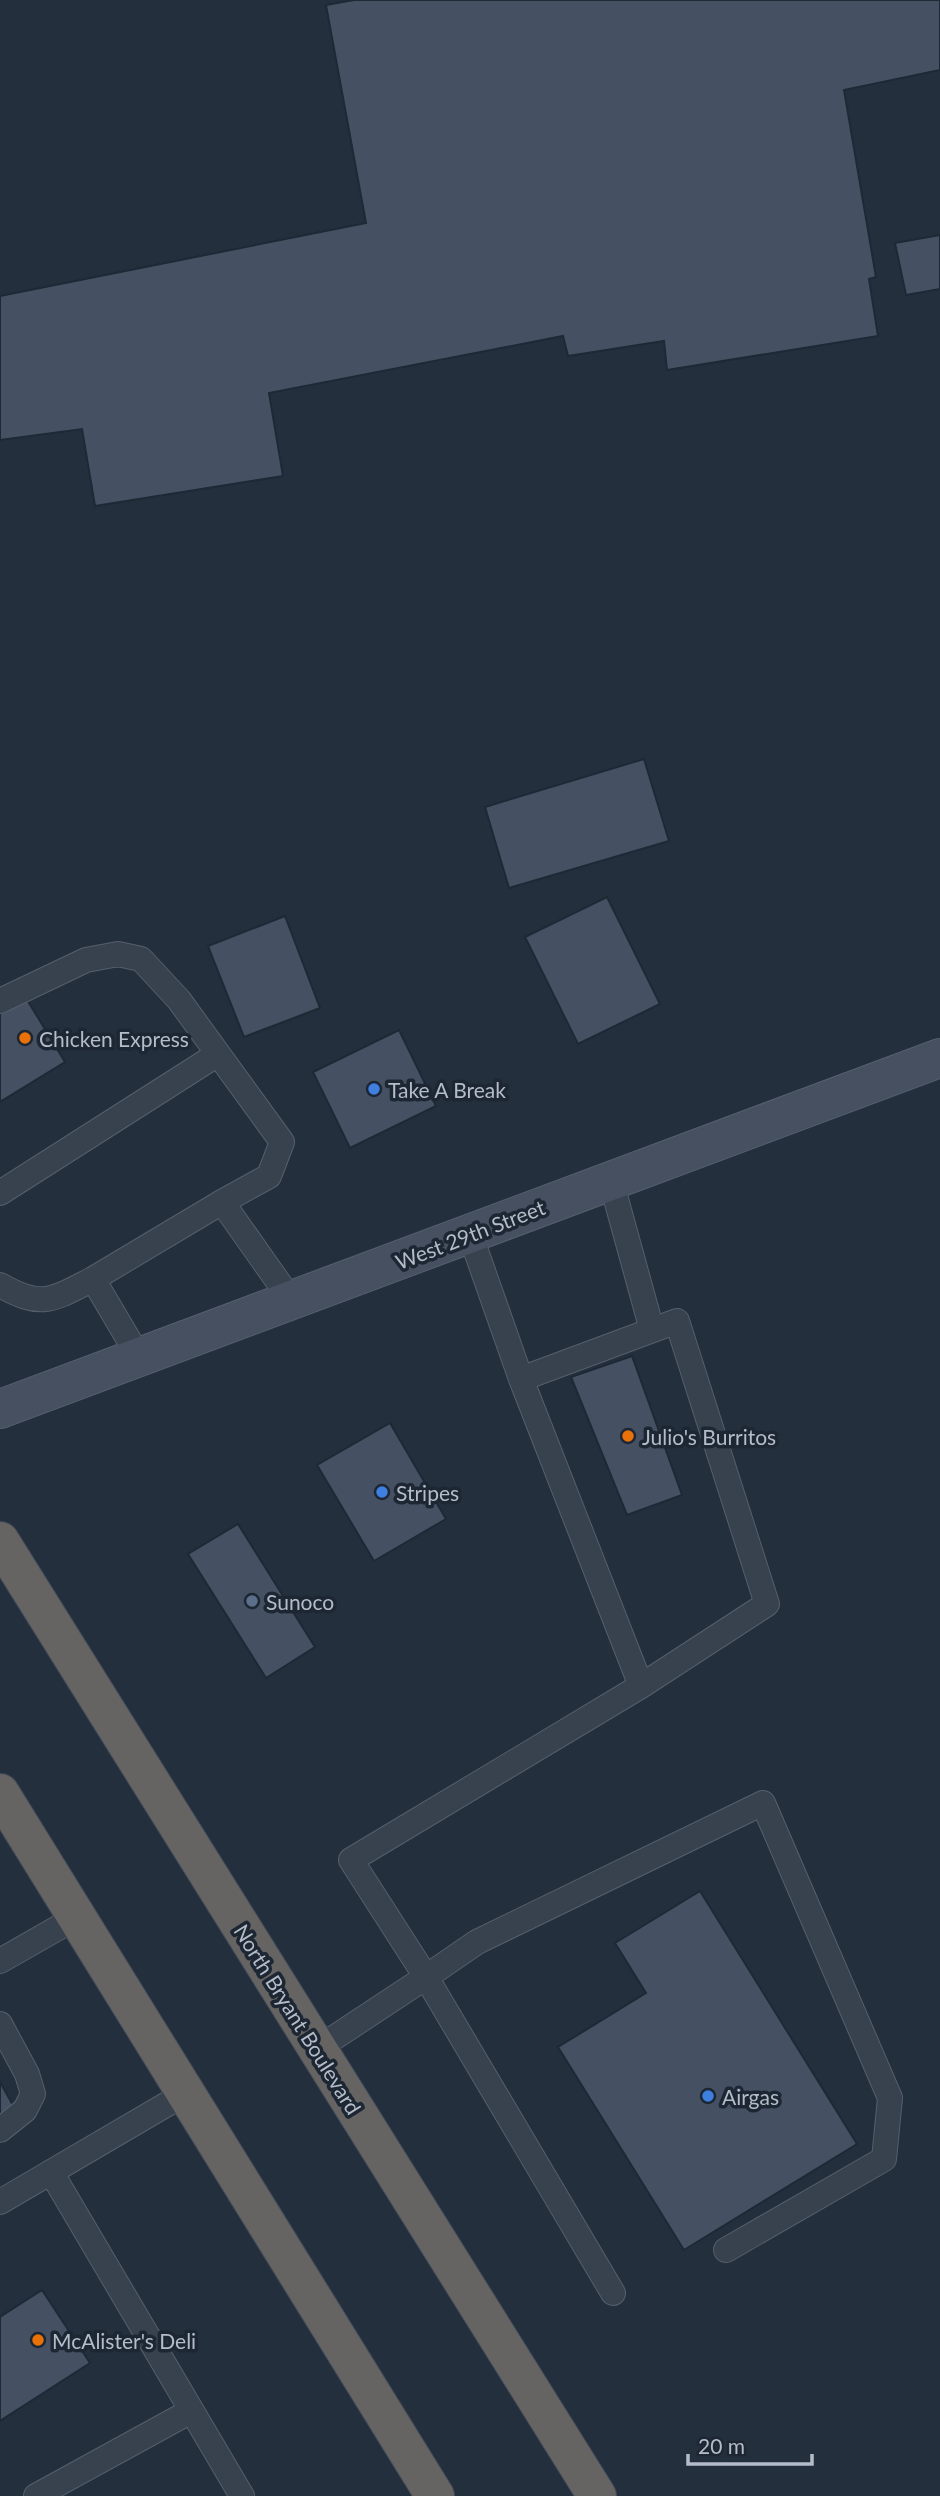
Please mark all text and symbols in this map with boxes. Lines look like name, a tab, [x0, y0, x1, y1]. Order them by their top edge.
place label: Chicken Express	[39, 1026, 189, 1051]
marker: Chicken Express	[17, 1030, 33, 1046]
place label: Take A Break	[388, 1077, 506, 1102]
marker: Take A Break	[366, 1081, 382, 1097]
street label: West 29th Street	[392, 1194, 549, 1274]
place label: Julio's Burritos	[642, 1424, 776, 1449]
marker: Julio's Burritos	[620, 1428, 636, 1444]
place label: Stripes	[396, 1480, 459, 1505]
marker: Stripes	[374, 1484, 390, 1500]
place label: Sunoco	[266, 1589, 334, 1614]
marker: Sunoco	[244, 1593, 260, 1609]
street label: North Bryant Boulevard	[229, 1919, 367, 2119]
place label: Airgas	[722, 2084, 779, 2109]
marker: Airgas	[700, 2088, 716, 2104]
place label: McAlister's Deli	[52, 2328, 196, 2353]
marker: McAlister's Deli	[30, 2332, 46, 2348]
scale bar	[688, 2422, 812, 2466]
text: 20 m	[698, 2433, 745, 2458]

